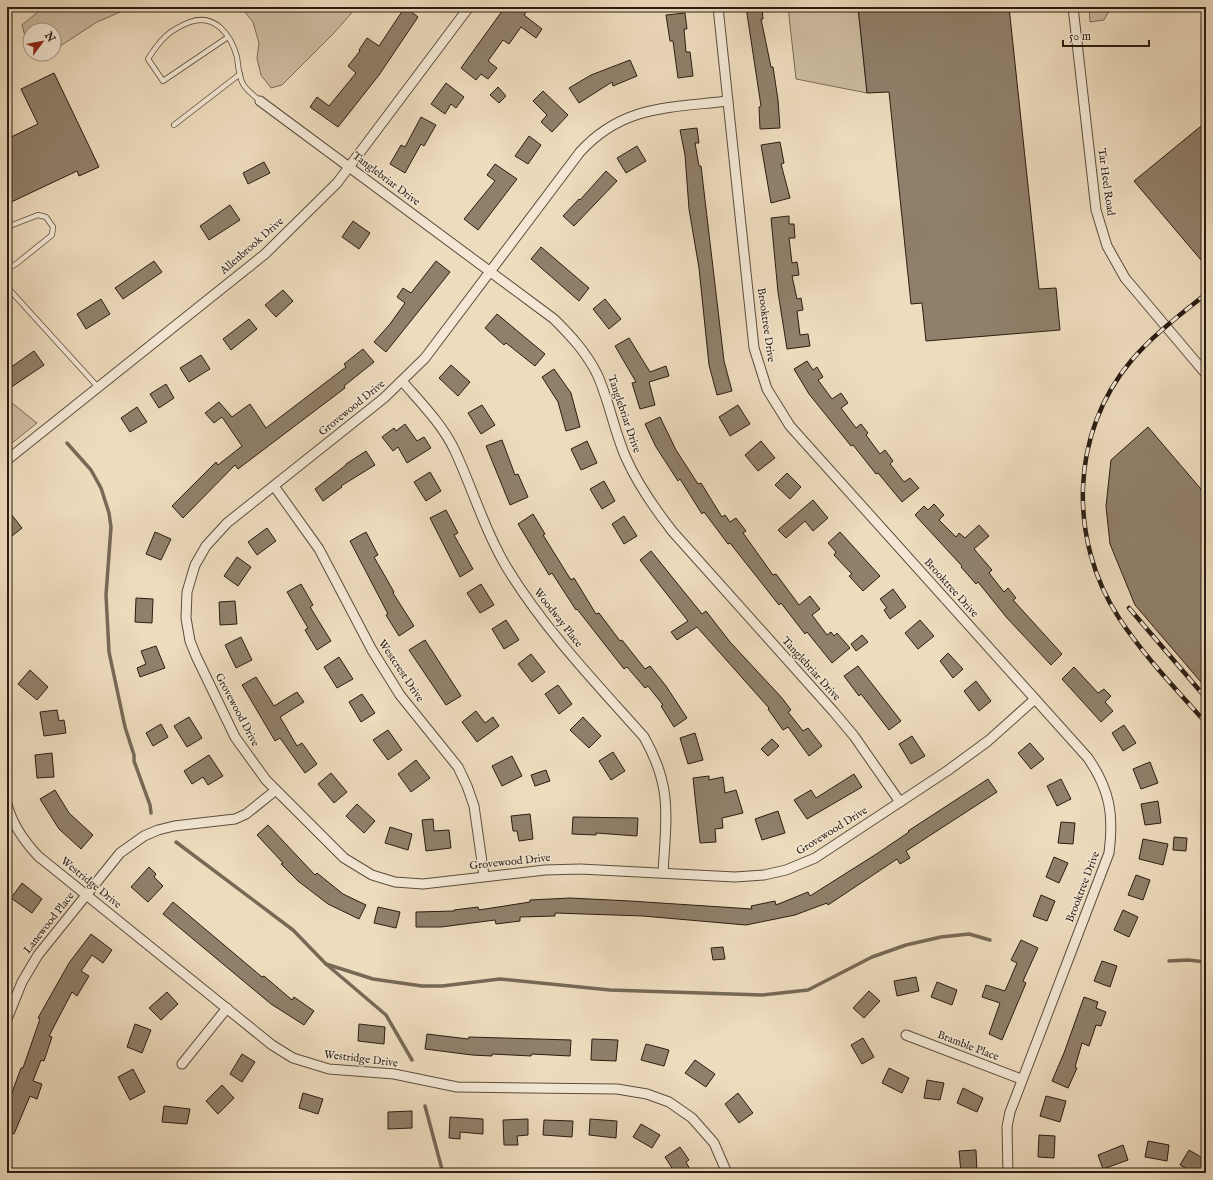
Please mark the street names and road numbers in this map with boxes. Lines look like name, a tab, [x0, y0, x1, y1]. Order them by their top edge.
street label: Tar Heel Road	[1094, 147, 1118, 217]
street label: Tanglebriar Drive	[349, 149, 423, 209]
street label: Allenbrook Drive	[217, 215, 287, 278]
street label: Brooktree Drive	[754, 287, 778, 363]
street label: Tanglebriar Drive	[604, 373, 644, 455]
street label: Grovewood Drive	[316, 377, 388, 439]
street label: Brooktree Drive	[921, 555, 981, 621]
street label: Woodway Place	[531, 586, 585, 650]
street label: Tanglebriar Drive	[779, 634, 843, 704]
street label: Westcrest Drive	[375, 637, 427, 705]
street label: Grovewood Drive	[212, 671, 262, 749]
street label: Grovewood Drive	[794, 804, 870, 858]
street label: Brooktree Drive	[1063, 850, 1103, 924]
street label: Grovewood Drive	[469, 851, 551, 873]
street label: Westridge Drive	[58, 854, 124, 912]
street label: Lanewood Place	[21, 889, 77, 957]
street label: Bramble Place	[935, 1028, 1001, 1064]
street label: Westridge Drive	[323, 1048, 399, 1070]

